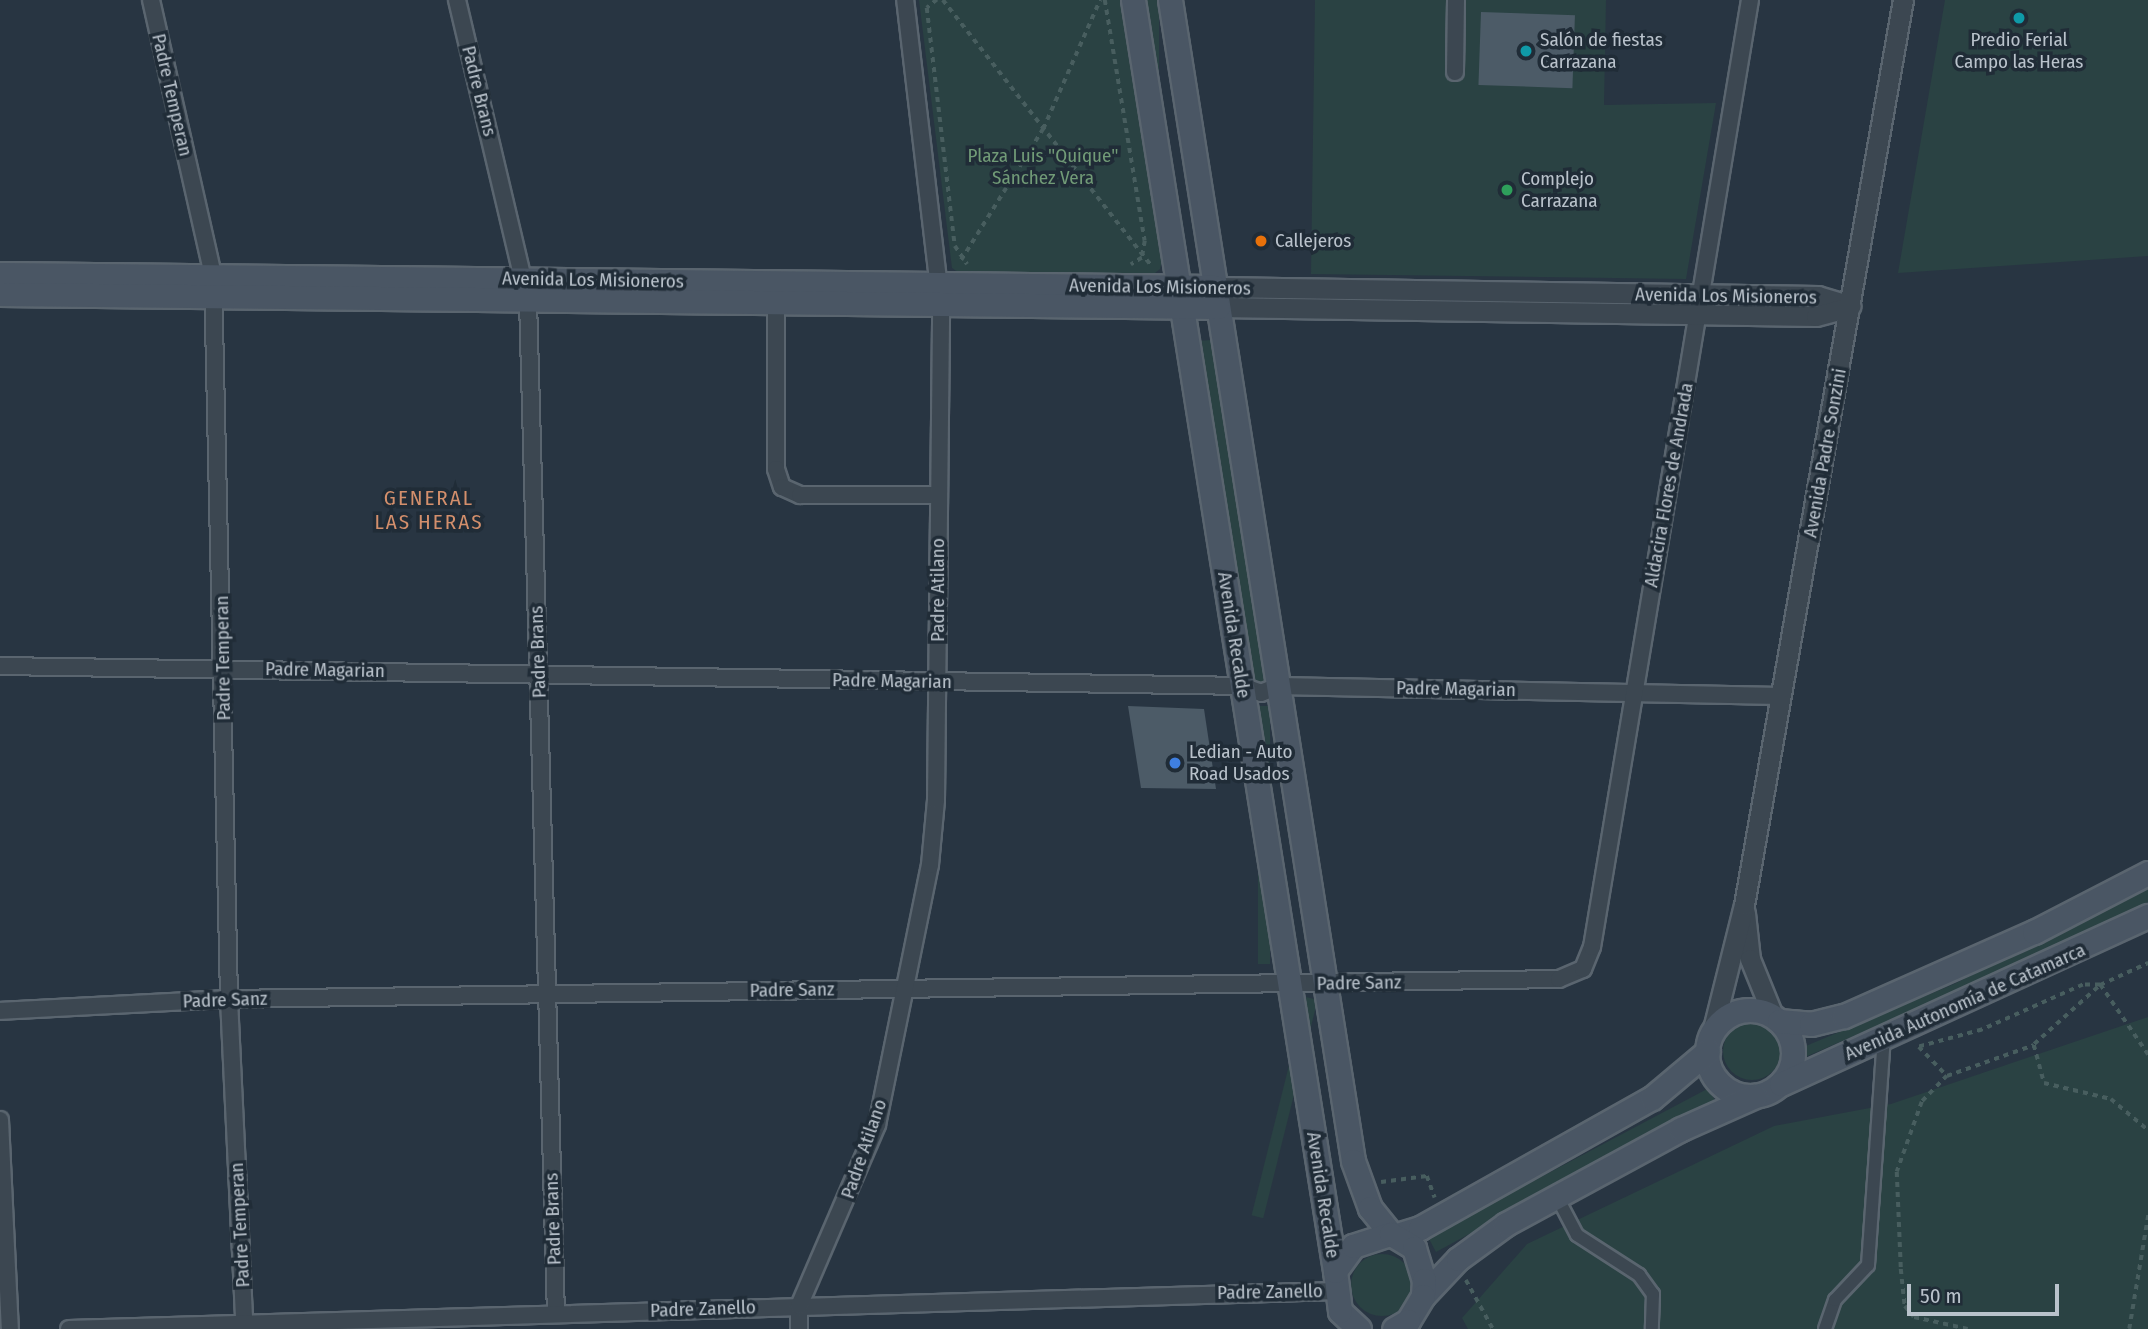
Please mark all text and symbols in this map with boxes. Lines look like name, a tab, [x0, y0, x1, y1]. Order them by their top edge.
marker: Predio Ferial Campo las Heras	[2011, 10, 2027, 26]
place label: Salón de fiestas Carrazana	[1540, 29, 1663, 73]
place label: Predio Ferial Campo las Heras	[1955, 29, 2083, 73]
street label: Padre Temperan	[147, 32, 197, 158]
street label: Padre Brans	[457, 43, 501, 139]
marker: Salón de fiestas Carrazana	[1518, 43, 1534, 59]
park label: Plaza Luis "Quique" Sánchez Vera	[968, 145, 1118, 189]
place label: Complejo Carrazana	[1521, 168, 1598, 212]
marker: Complejo Carrazana	[1499, 182, 1515, 198]
place label: Callejeros	[1275, 230, 1351, 252]
marker: Callejeros	[1253, 233, 1269, 249]
street label: Avenida Los Misioneros	[502, 267, 684, 293]
street label: Avenida Los Misioneros	[1069, 274, 1251, 300]
street label: Avenida Los Misioneros	[1635, 283, 1817, 309]
street label: Avenida Padre Sonzini	[1799, 367, 1851, 539]
street label: Aldacira Flores de Andrada	[1640, 381, 1698, 589]
district label: GENERAL LAS HERAS	[376, 485, 482, 535]
street label: Padre Atilano	[927, 538, 949, 642]
street label: Avenida Recalde	[1213, 570, 1255, 700]
street label: Padre Temperan	[211, 595, 235, 721]
street label: Padre Brans	[525, 605, 551, 699]
street label: Padre Magarian	[265, 658, 385, 682]
street label: Padre Magarian	[832, 669, 952, 693]
street label: Padre Magarian	[1396, 677, 1516, 701]
place label: Ledian - Auto Road Usados	[1189, 741, 1292, 785]
marker: Ledian - Auto Road Usados	[1167, 755, 1183, 771]
street label: Avenida Autonomía de Catamarca	[1841, 939, 2089, 1065]
street label: Padre Sanz	[1316, 971, 1402, 995]
street label: Padre Sanz	[749, 978, 835, 1002]
street label: Padre Sanz	[182, 987, 268, 1013]
street label: Padre Atilano	[836, 1096, 892, 1202]
street label: Avenida Recalde	[1302, 1130, 1344, 1260]
street label: Padre Temperan	[225, 1162, 255, 1288]
street label: Padre Brans	[540, 1172, 566, 1266]
scale bar	[1910, 1270, 2062, 1314]
street label: Padre Zanello	[1217, 1280, 1323, 1304]
text: 50 m	[1920, 1283, 1962, 1309]
street label: Padre Zanello	[650, 1296, 756, 1322]

